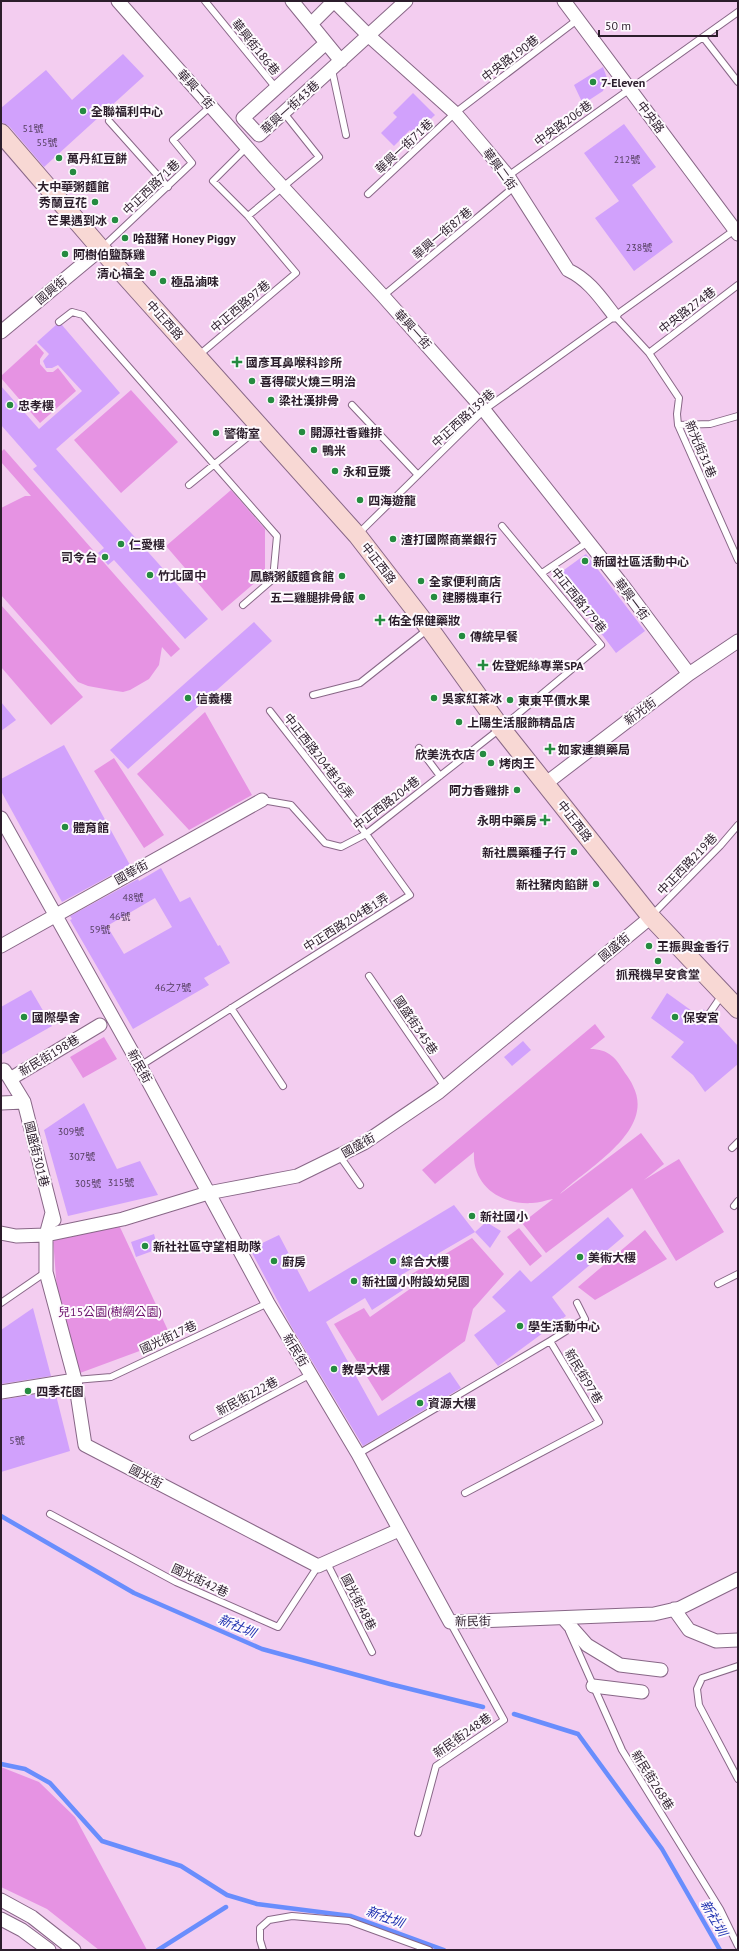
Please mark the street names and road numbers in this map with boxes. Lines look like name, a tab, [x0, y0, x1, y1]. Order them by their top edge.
street label: 華興街186巷	[229, 16, 283, 78]
street label: 中央路190巷	[478, 32, 542, 84]
street label: 華興一街	[174, 66, 218, 112]
street label: 華興一街43巷	[258, 77, 322, 137]
street label: 中央路206巷	[531, 97, 595, 149]
street label: 中央路	[634, 98, 668, 136]
street label: 華興一街71巷	[372, 116, 436, 176]
street label: 華興二街	[480, 145, 520, 193]
street label: 中正西路71巷	[120, 156, 182, 218]
street label: 華興一街87巷	[409, 204, 475, 262]
street label: 國興街	[32, 273, 70, 307]
street label: 中正西路97巷	[207, 277, 273, 335]
street label: 中央路274巷	[655, 284, 719, 336]
street label: 中正西路	[143, 297, 187, 343]
street label: 華興一街	[391, 306, 435, 352]
street label: 中正西路139巷	[428, 386, 498, 450]
street label: 新光街31巷	[682, 418, 720, 480]
street label: 中正西路	[358, 539, 400, 587]
street label: 中正西路179巷	[548, 564, 610, 636]
street label: 華興一街	[612, 575, 652, 623]
street label: 新光街	[621, 694, 659, 728]
street label: 中正西路204巷16弄	[281, 710, 357, 802]
street label: 中正西路204巷	[350, 773, 422, 833]
street label: 中正西路	[554, 797, 596, 845]
street label: 中正西路219巷	[654, 830, 720, 898]
street label: 國華街	[112, 857, 150, 887]
street label: 中正西路204巷1弄	[300, 890, 392, 954]
street label: 國盛街	[595, 930, 633, 964]
street label: 國盛街345巷	[391, 993, 441, 1057]
street label: 新民街198巷	[16, 1031, 82, 1079]
street label: 新民街	[125, 1047, 155, 1085]
street label: 國盛街301巷	[22, 1119, 52, 1189]
street label: 國盛街	[339, 1130, 377, 1160]
street label: 國光街17巷	[137, 1317, 199, 1357]
street label: 新民街	[280, 1331, 312, 1369]
street label: 新民街97巷	[562, 1346, 606, 1406]
street label: 新民街222巷	[214, 1374, 280, 1418]
street label: 國光街	[127, 1461, 165, 1491]
street label: 國光街42巷	[169, 1560, 231, 1600]
street label: 國光街48巷	[338, 1571, 380, 1633]
street label: 新民街	[455, 1613, 491, 1629]
street label: 新民街248巷	[430, 1709, 494, 1761]
street label: 新民街268巷	[629, 1747, 677, 1813]

